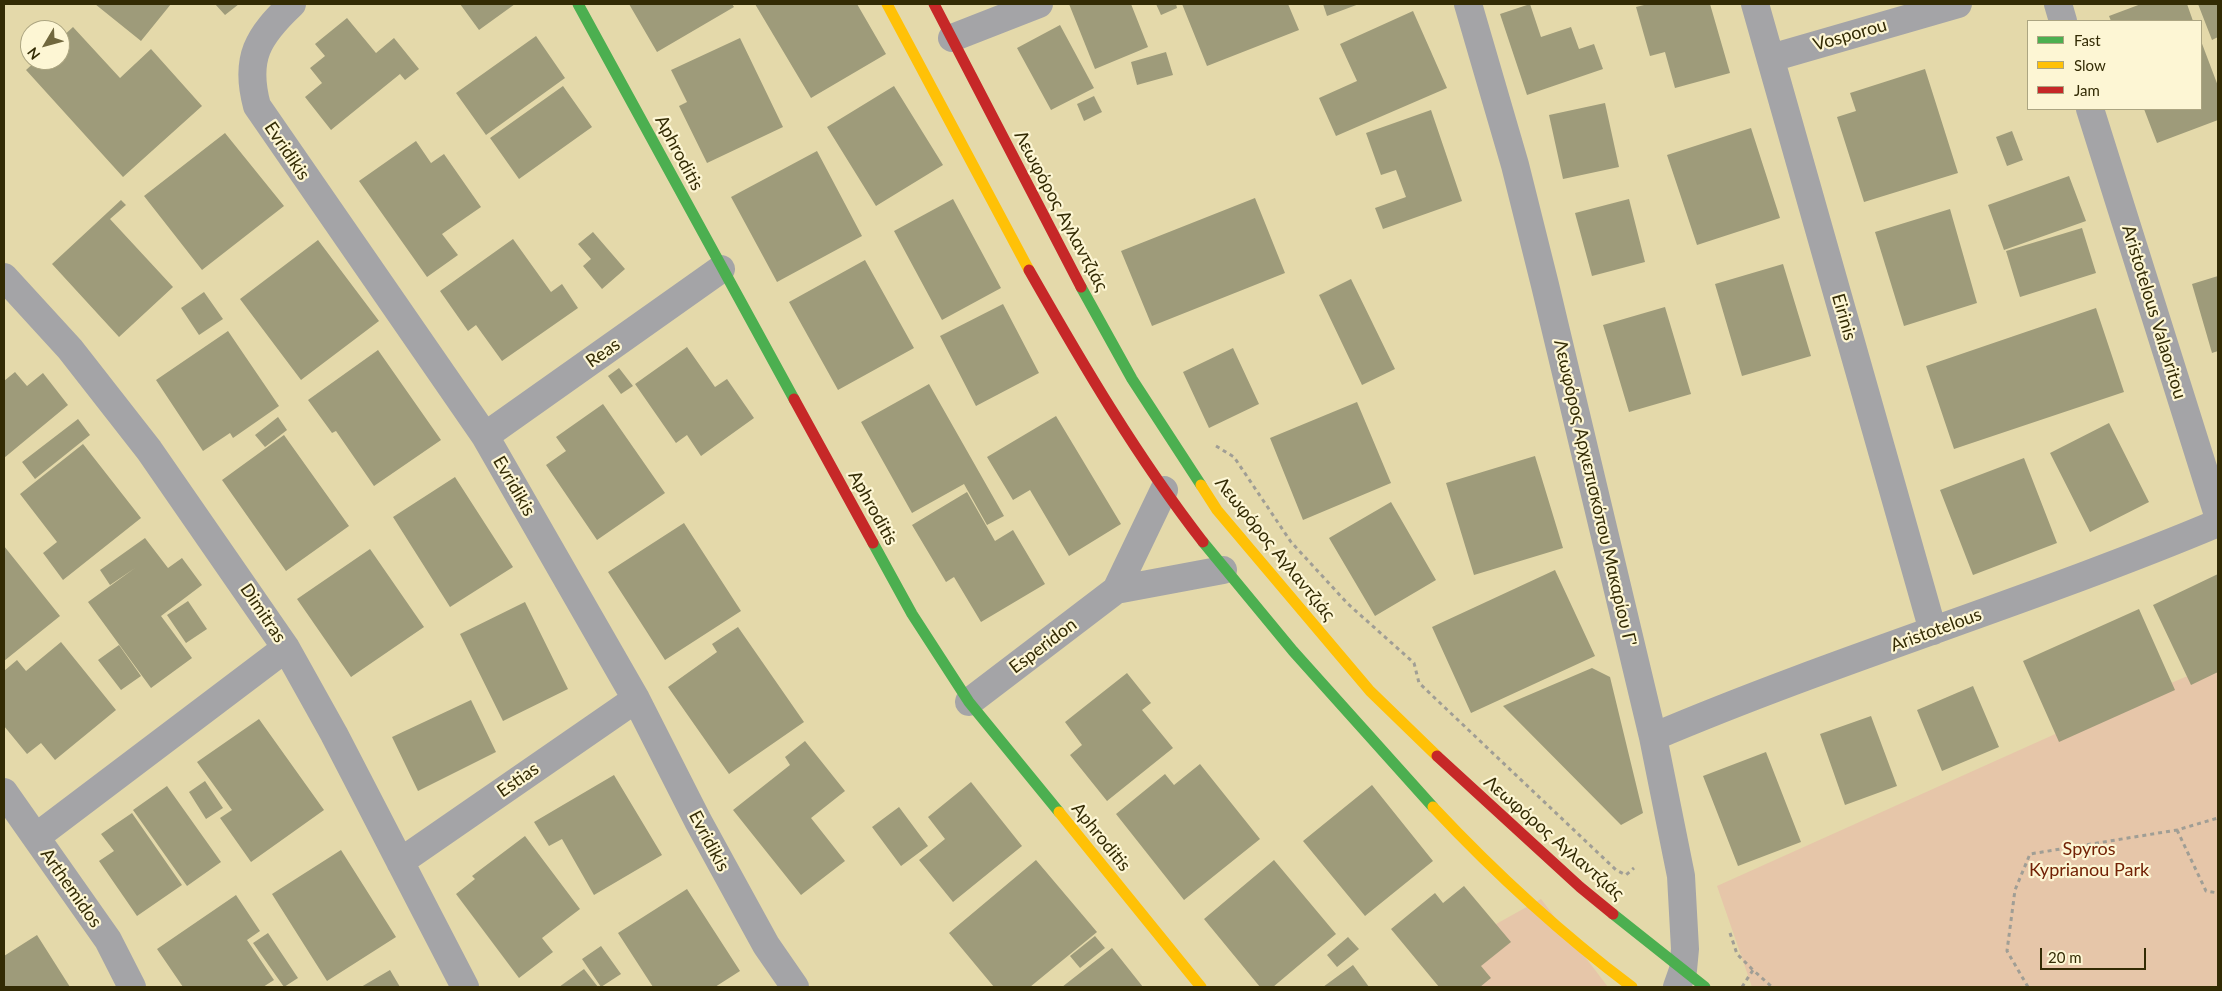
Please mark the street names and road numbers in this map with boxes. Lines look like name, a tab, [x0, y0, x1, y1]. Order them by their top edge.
street label: Vosporou	[1811, 14, 1889, 56]
street label: Aphroditis	[650, 112, 708, 194]
street label: Evridikis	[260, 118, 314, 184]
street label: Λεωφόρος Αγλαντζιάς	[1010, 127, 1112, 295]
street label: Aristotelous Valaoritou	[2117, 222, 2191, 402]
street label: Eirinis	[1827, 291, 1861, 343]
street label: Reas	[582, 334, 624, 372]
street label: Λεωφόρος Αρχιεπισκόπου Μακαρίου Γ'	[1549, 337, 1641, 649]
street label: Evridikis	[488, 452, 540, 520]
street label: Aphroditis	[844, 467, 902, 549]
street label: Λεωφόρος Αγλαντζιάς	[1210, 473, 1340, 625]
street label: Dimitras	[235, 579, 291, 647]
street label: Aristotelous	[1887, 604, 1985, 656]
street label: Esperidon	[1005, 614, 1081, 678]
street label: Estias	[493, 758, 543, 802]
street label: Λεωφόρος Αγλαντζιάς	[1480, 771, 1628, 905]
street label: Aphroditis	[1067, 798, 1135, 876]
street label: Evridikis	[684, 807, 734, 875]
street label: Arthemidos	[36, 844, 106, 932]

